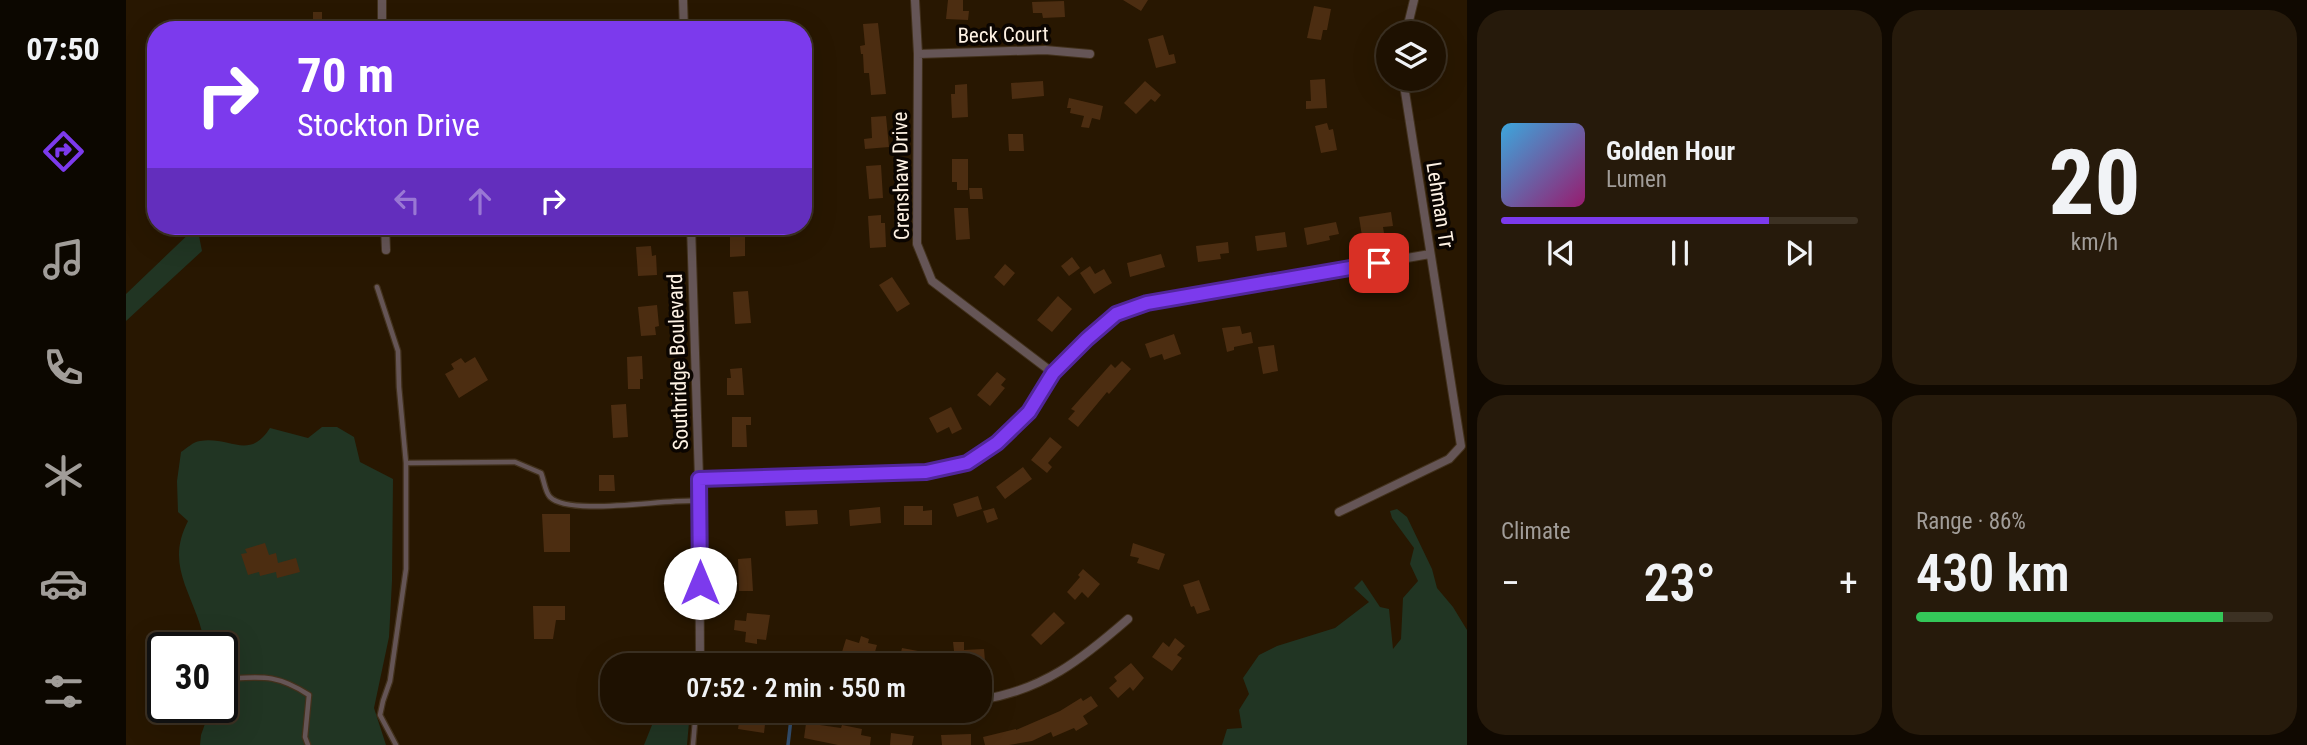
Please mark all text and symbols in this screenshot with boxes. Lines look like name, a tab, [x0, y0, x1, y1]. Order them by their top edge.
map controls	[1376, 21, 1446, 91]
button: layers	[1376, 21, 1446, 91]
street label: Beck Court	[957, 22, 1049, 48]
text: 07:50	[26, 30, 100, 68]
text: 70 m	[297, 47, 394, 104]
icon: right	[182, 49, 273, 140]
text: Stockton Drive	[297, 106, 480, 144]
street label: Crenshaw Drive	[888, 112, 914, 240]
icon: directions	[39, 127, 88, 176]
text: 20	[2049, 130, 2140, 236]
text: Golden Hour	[1606, 136, 1735, 166]
street label: Lehman Tr	[1421, 160, 1459, 250]
text: Lumen	[1606, 166, 1667, 193]
icon: left	[388, 182, 426, 220]
icon: ahead	[461, 182, 499, 220]
icon: right	[534, 182, 572, 220]
text: km/h	[2071, 229, 2118, 256]
pin	[1349, 233, 1409, 293]
icon: previous	[1542, 234, 1580, 272]
icon: pause	[1661, 234, 1699, 272]
icon: next	[1780, 234, 1818, 272]
icon: music	[39, 235, 88, 284]
icon: arrive	[1360, 244, 1398, 282]
street label: Southridge Boulevard	[663, 273, 693, 451]
icon: phone	[39, 343, 88, 392]
icon: climate	[39, 451, 88, 500]
text: Range · 86%	[1916, 508, 2026, 535]
text: Climate	[1501, 518, 1571, 545]
text: 430 km	[1916, 543, 2070, 604]
position arrow	[663, 546, 737, 620]
text: 23°	[1643, 553, 1716, 614]
icon: car	[39, 559, 88, 608]
text: −	[1501, 561, 1520, 605]
text: +	[1839, 561, 1858, 605]
speed limit sign: 30	[147, 632, 238, 723]
icon: filters	[39, 667, 88, 716]
text: 07:52 · 2 min · 550 m	[686, 673, 906, 703]

